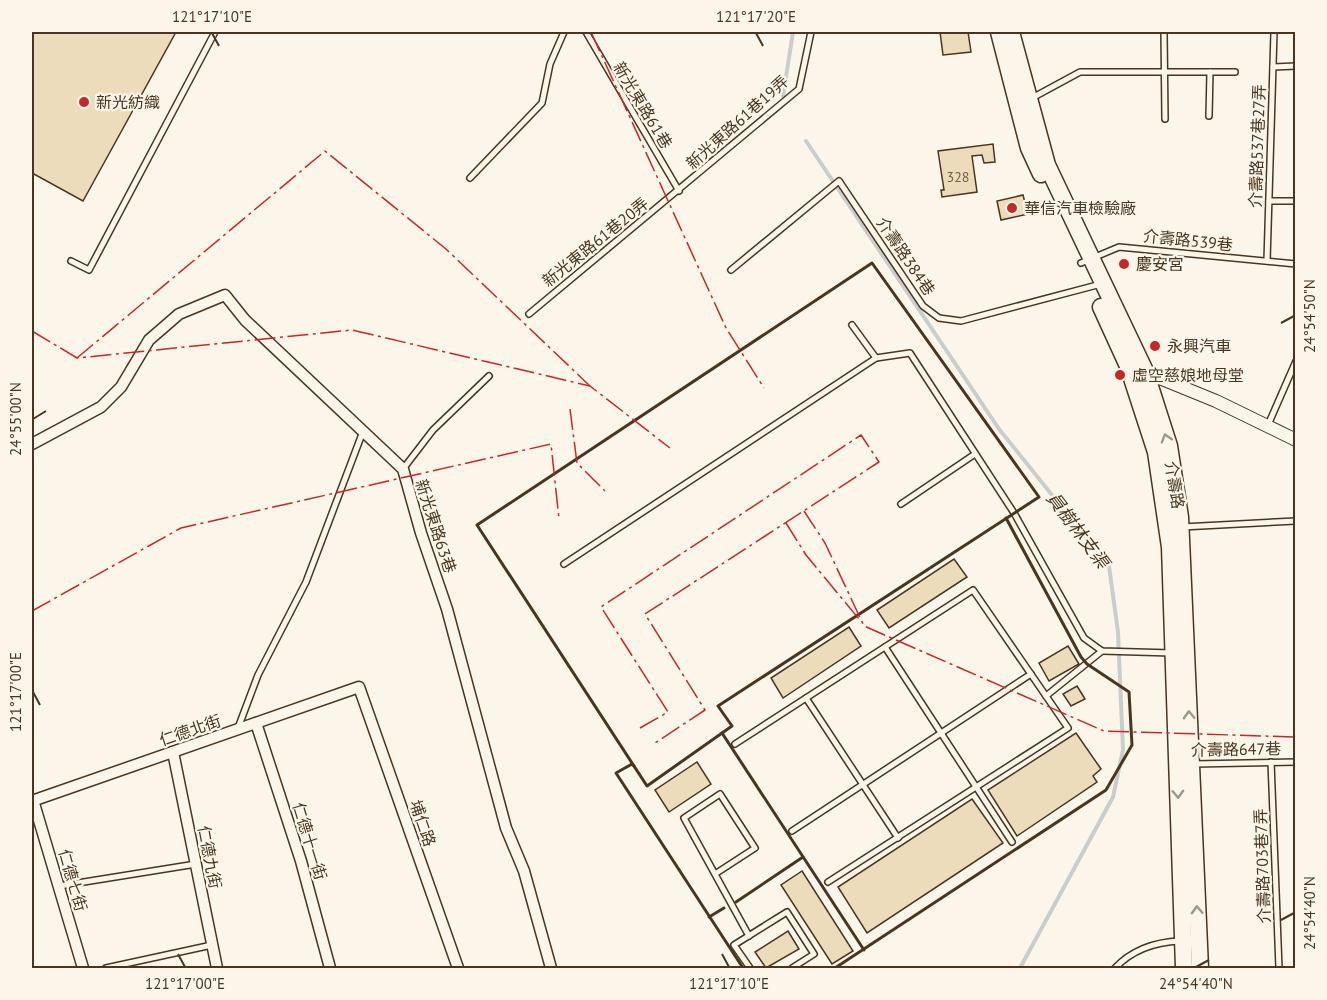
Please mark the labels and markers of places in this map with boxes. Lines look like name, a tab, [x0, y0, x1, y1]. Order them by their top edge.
place label: 新光紡織	[96, 92, 160, 112]
marker: 新光紡織	[77, 95, 91, 109]
place label: 華信汽車檢驗廠	[1024, 198, 1136, 218]
marker: 華信汽車檢驗廠	[1005, 201, 1019, 215]
place label: 慶安宮	[1136, 254, 1184, 274]
marker: 慶安宮	[1117, 257, 1131, 271]
place label: 永興汽車	[1167, 336, 1231, 356]
marker: 永興汽車	[1148, 339, 1162, 353]
place label: 虛空慈娘地母堂	[1132, 365, 1244, 385]
marker: 虛空慈娘地母堂	[1113, 368, 1127, 382]

